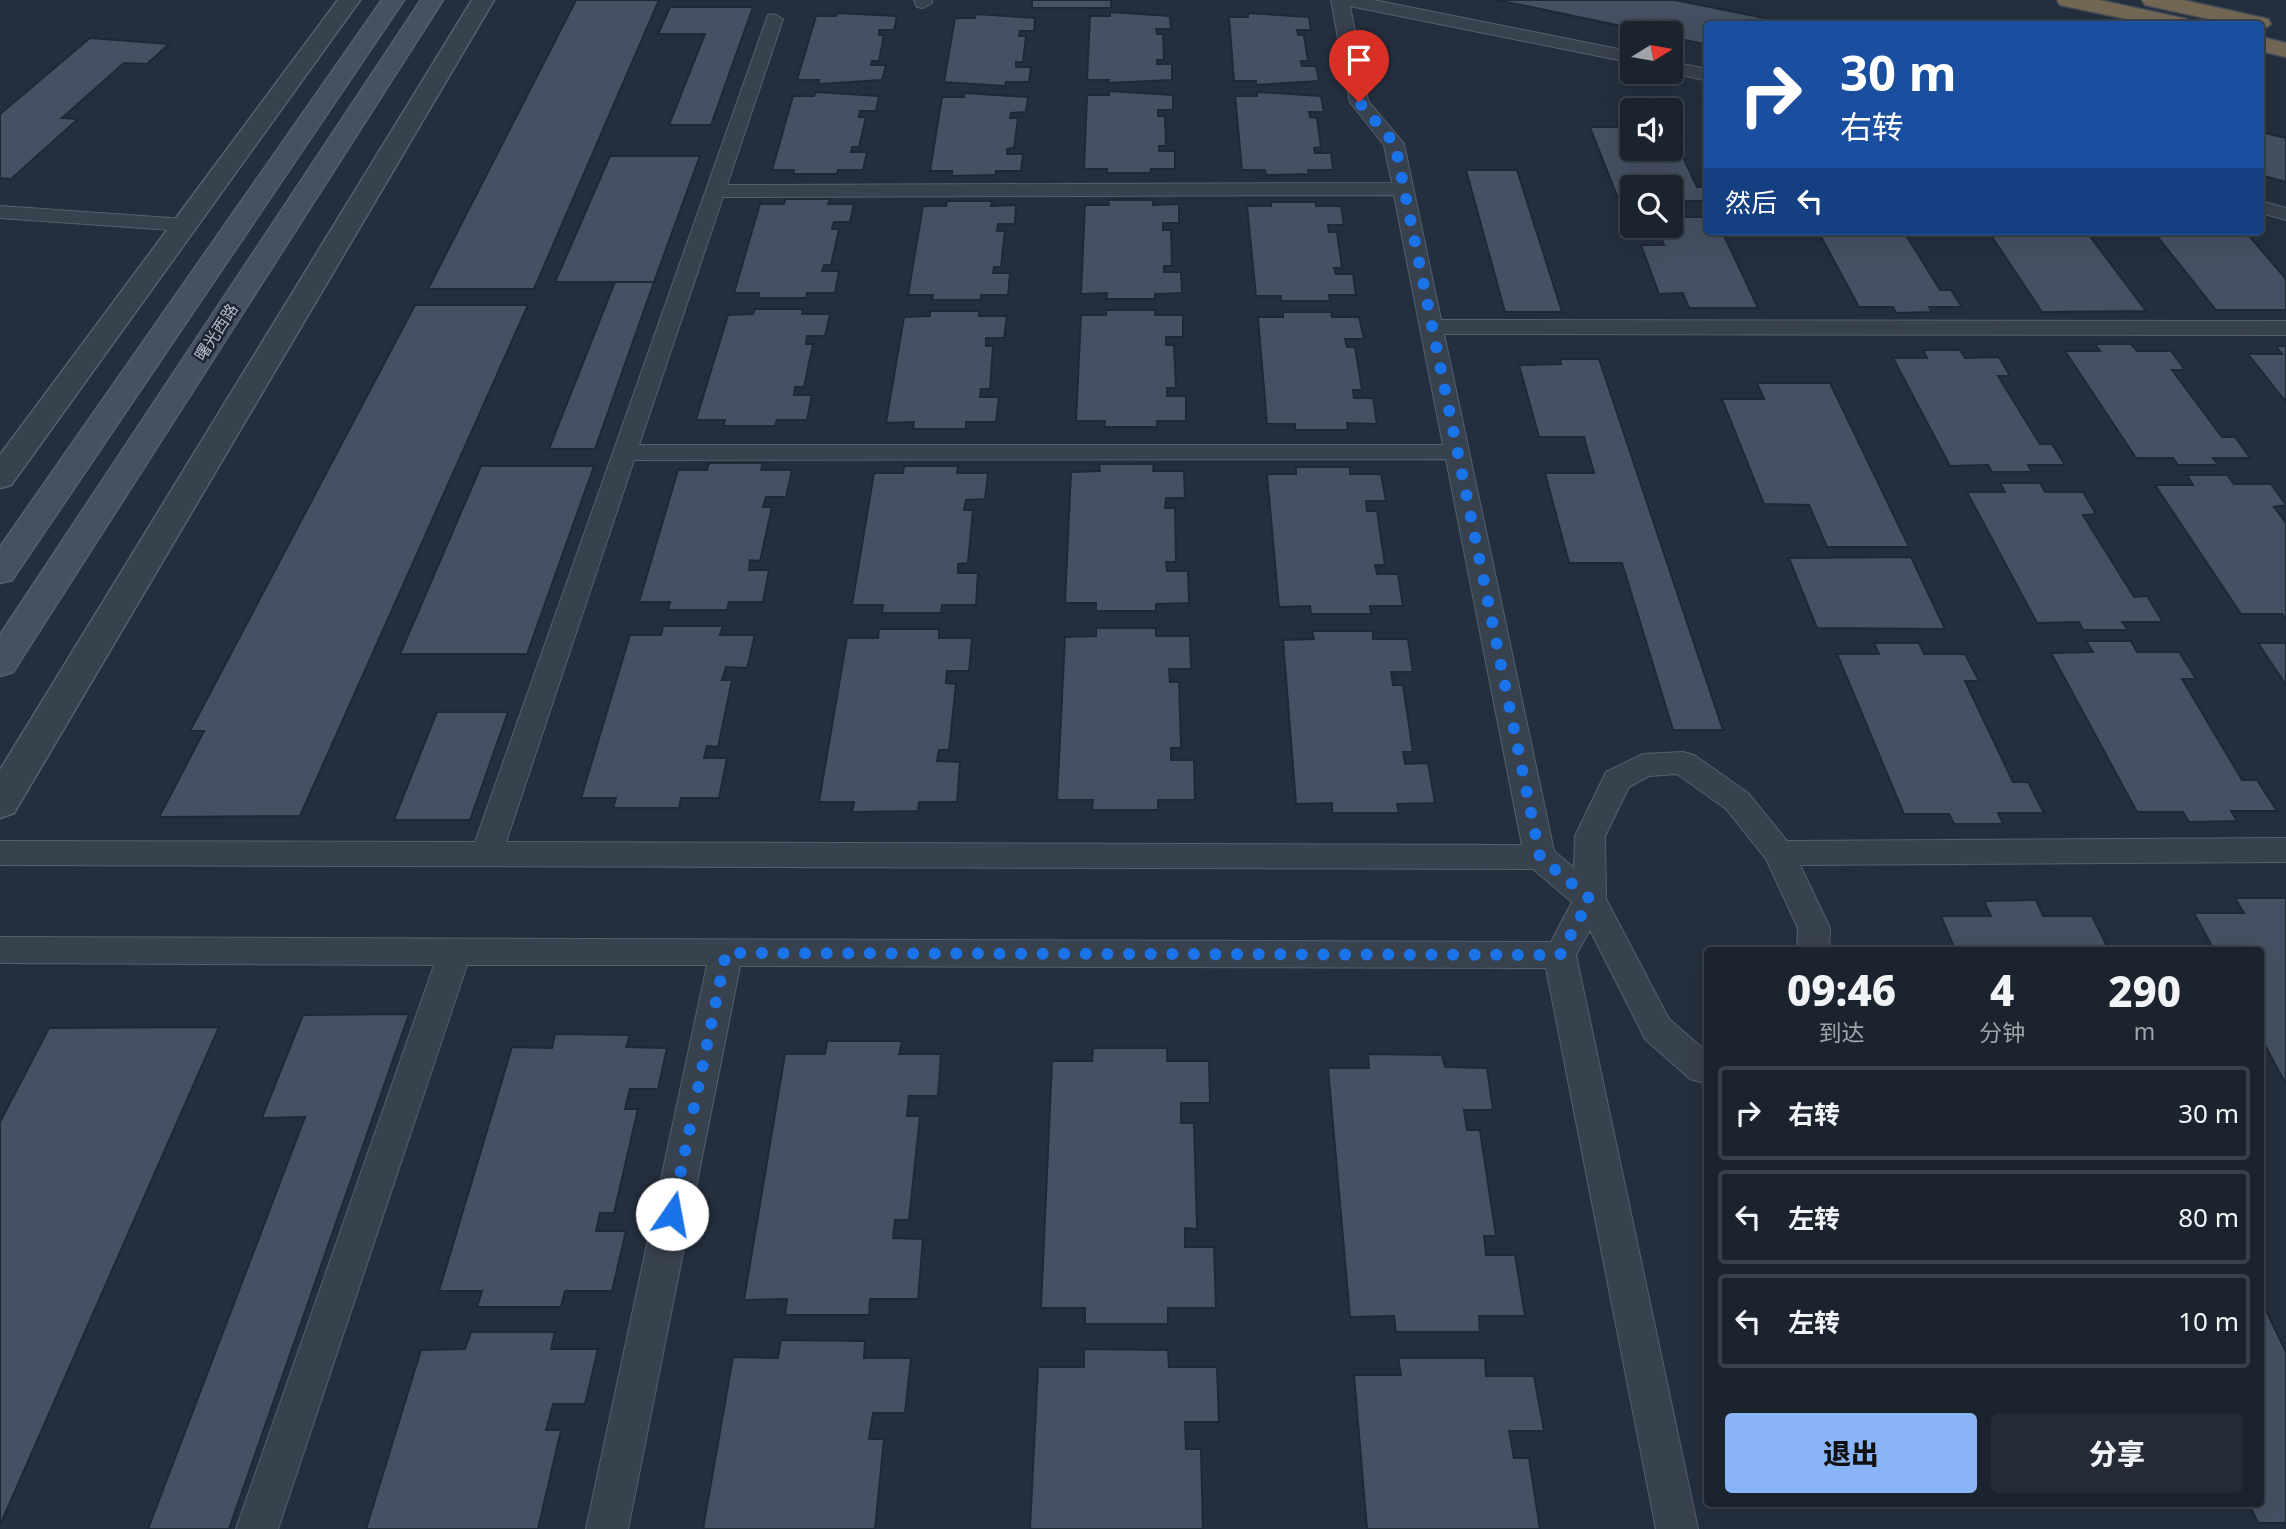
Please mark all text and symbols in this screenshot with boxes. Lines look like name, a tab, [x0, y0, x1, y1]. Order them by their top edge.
north arrow	[1620, 21, 1684, 84]
map controls	[1620, 21, 1683, 238]
pin	[1329, 30, 1389, 102]
text: 30 m	[1840, 39, 1957, 105]
icon: arrive	[1340, 41, 1378, 79]
icon: right	[1725, 49, 1816, 140]
button: sound	[1620, 98, 1683, 161]
text: 右转	[1840, 105, 1904, 148]
button: search	[1620, 175, 1683, 238]
icon: left	[1791, 182, 1829, 220]
text: 然后	[1725, 184, 1777, 220]
street label: 曙光西路	[189, 299, 243, 365]
text: 09:46	[1787, 961, 1896, 1018]
text: 4	[1990, 961, 2014, 1018]
text: 290	[2108, 962, 2181, 1019]
text: m	[2134, 1015, 2155, 1047]
text: 到达	[1819, 1016, 1865, 1048]
text: 分钟	[1979, 1016, 2025, 1048]
icon: right	[1729, 1094, 1767, 1132]
text: 30 m	[2178, 1095, 2239, 1131]
text: 右转	[1788, 1096, 1840, 1132]
position arrow	[635, 1177, 709, 1251]
icon: left	[1729, 1198, 1767, 1236]
text: 80 m	[2178, 1199, 2239, 1235]
text: 左转	[1788, 1200, 1840, 1236]
icon: left	[1729, 1302, 1767, 1340]
text: 10 m	[2178, 1303, 2239, 1339]
text: 左转	[1788, 1304, 1840, 1340]
button: 退出	[1725, 1413, 1977, 1493]
button: 分享	[1991, 1413, 2243, 1493]

